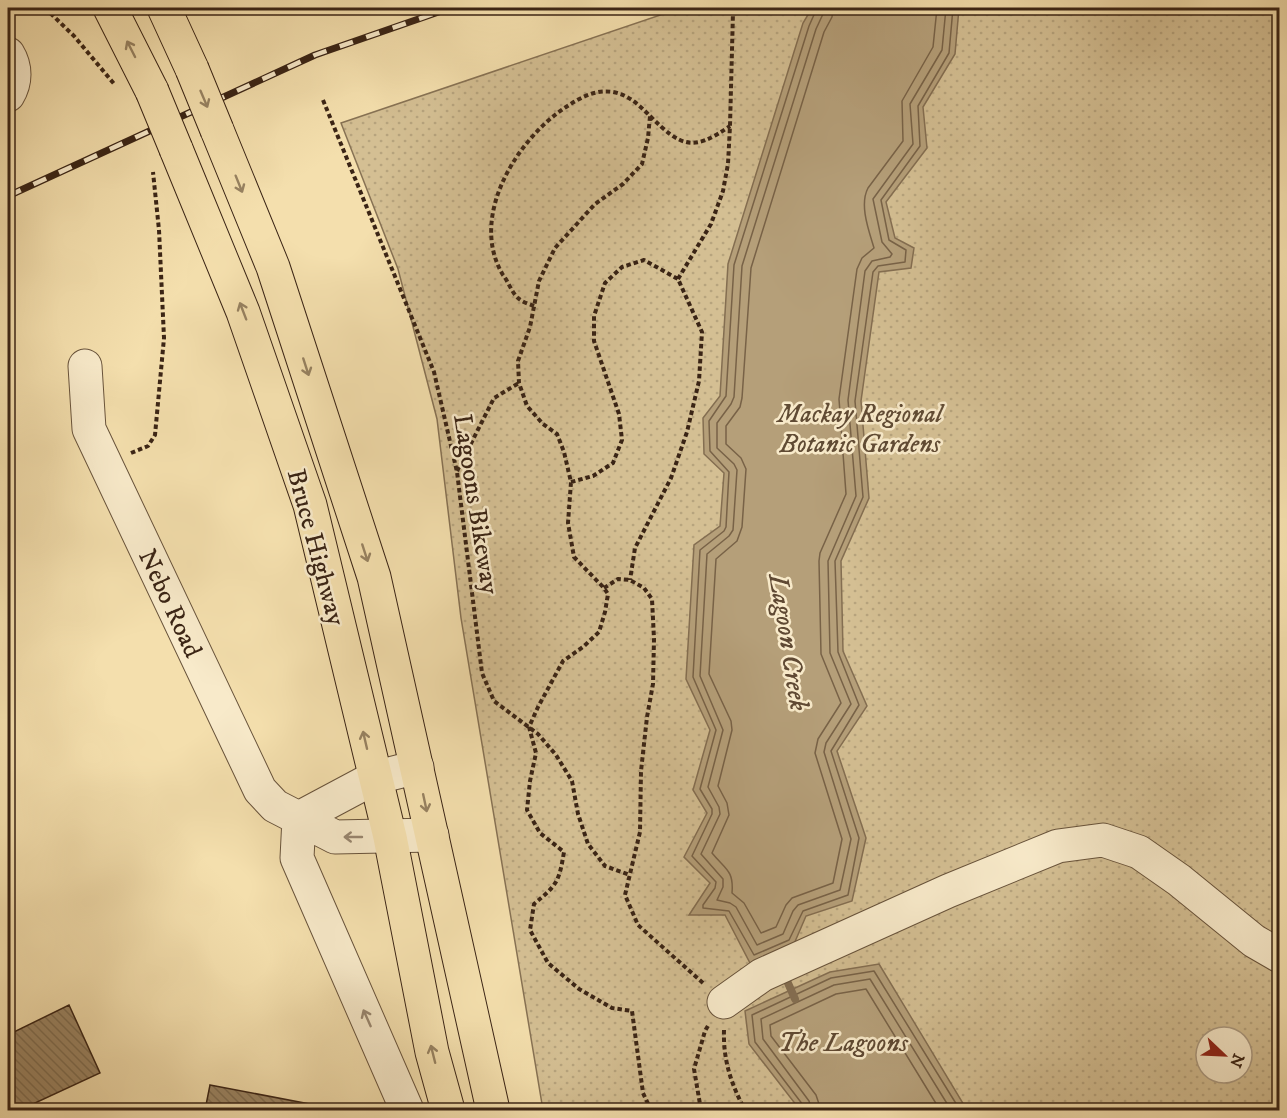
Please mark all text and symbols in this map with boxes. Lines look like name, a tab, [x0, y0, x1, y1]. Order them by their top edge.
one-way arrow	[125, 41, 136, 59]
one-way arrow	[199, 90, 210, 108]
one-way arrow	[234, 174, 245, 192]
one-way arrow	[236, 302, 247, 321]
one-way arrow	[301, 357, 312, 376]
park label: Mackay Regional Botanic Gardens	[776, 398, 946, 461]
street label: Lagoons Bikeway	[445, 412, 506, 597]
street label: Bruce Highway	[279, 466, 352, 630]
one-way arrow	[361, 543, 372, 562]
street label: Nebo Road	[130, 544, 209, 663]
water label: Lagoon Creek	[760, 569, 816, 714]
one-way arrow	[359, 731, 371, 750]
one-way arrow	[420, 793, 431, 813]
one-way arrow	[343, 831, 363, 843]
one-way arrow	[361, 1010, 372, 1028]
north arrow	[1194, 1025, 1254, 1085]
water label: The Lagoons	[778, 1026, 909, 1060]
one-way arrow	[426, 1045, 438, 1064]
text: N	[1225, 1051, 1249, 1070]

